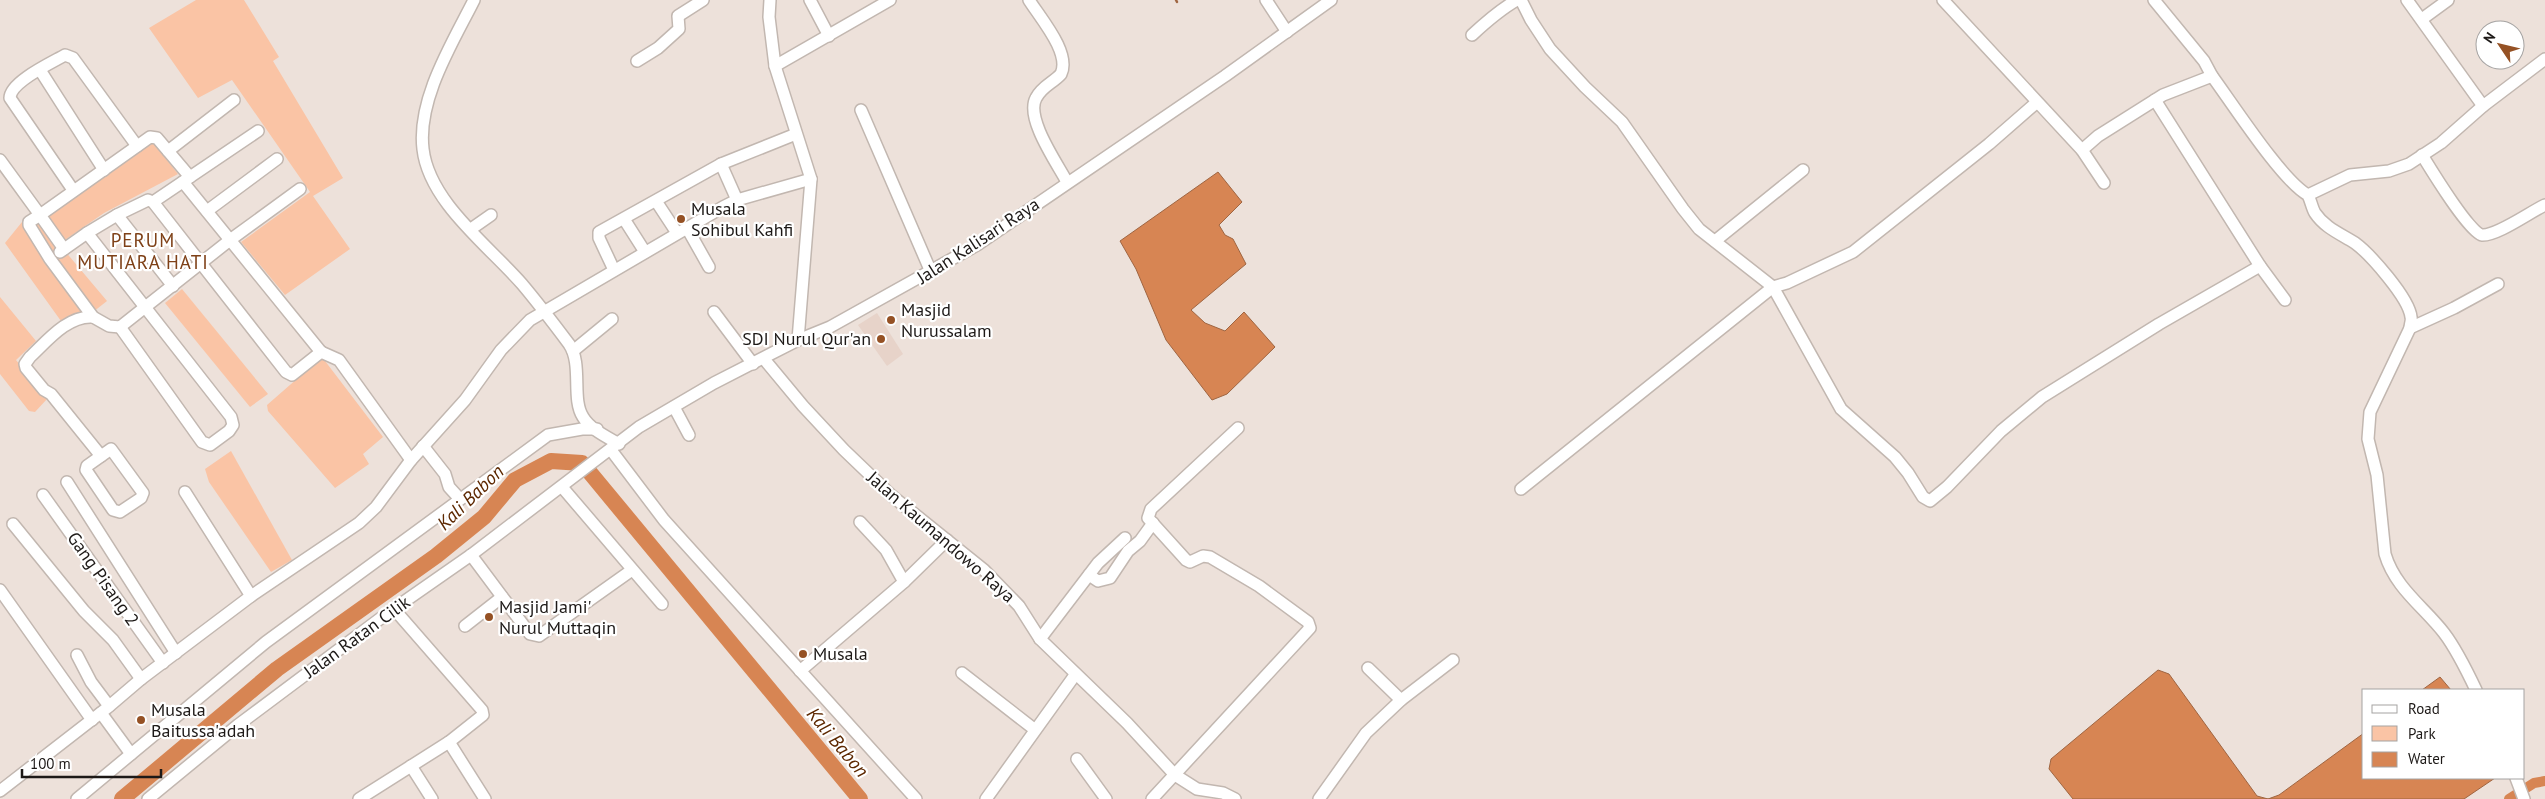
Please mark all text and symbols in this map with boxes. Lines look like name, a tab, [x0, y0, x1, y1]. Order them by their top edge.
north arrow	[2475, 20, 2525, 70]
text: N	[2479, 29, 2499, 46]
street label: Jalan Kalisari Raya	[911, 192, 1043, 289]
place label: Musala Sohibul Kahfi	[691, 197, 793, 241]
marker: Musala Sohibul Kahfi	[675, 213, 687, 225]
district label: PERUM MUTIARA HATI	[77, 228, 209, 274]
place label: Masjid Nurussalam	[901, 298, 992, 342]
marker: Masjid Nurussalam	[885, 314, 897, 326]
place label: SDI Nurul Qur'an	[742, 327, 871, 350]
marker: SDI Nurul Qur'an	[875, 333, 887, 345]
water label: Kali Babon	[431, 459, 509, 535]
street label: Jalan Kaumandowo Raya	[862, 465, 1020, 607]
street label: Gang Pisang 2	[63, 527, 144, 630]
street label: Jalan Ratan Cilik	[298, 590, 415, 684]
place label: Masjid Jami' Nurul Muttaqin	[499, 595, 616, 639]
marker: Masjid Jami' Nurul Muttaqin	[483, 611, 495, 623]
place label: Musala	[813, 642, 868, 665]
marker: Musala	[797, 648, 809, 660]
legend	[2362, 689, 2525, 779]
place label: Musala Baitussa'adah	[151, 698, 255, 742]
text: Road	[2408, 699, 2440, 718]
water label: Kali Babon	[802, 702, 874, 782]
marker: Musala Baitussa'adah	[135, 714, 147, 726]
text: Park	[2408, 724, 2436, 743]
scale bar	[22, 746, 161, 778]
text: Water	[2408, 749, 2445, 768]
text: 100 m	[30, 754, 71, 773]

